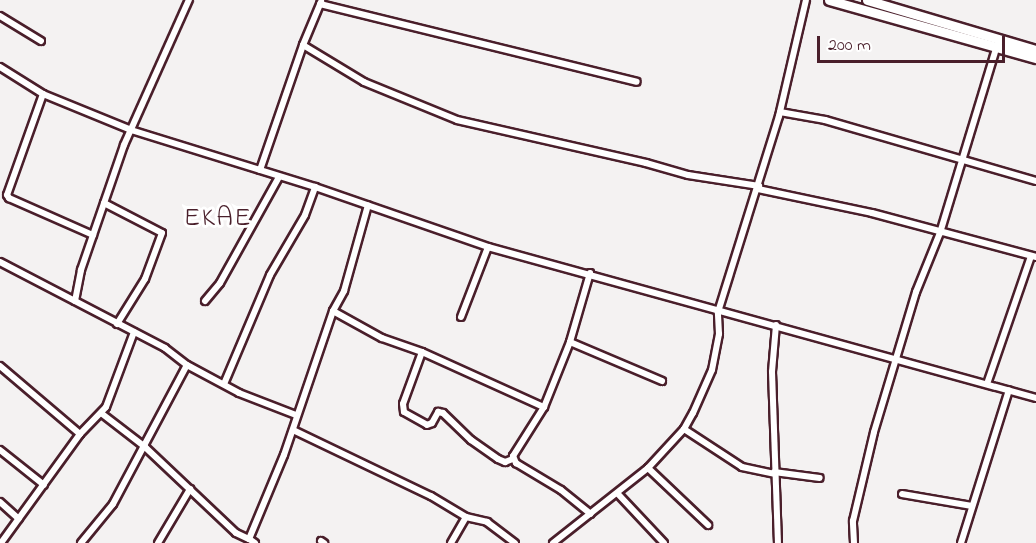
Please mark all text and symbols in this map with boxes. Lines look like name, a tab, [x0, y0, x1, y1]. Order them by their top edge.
scale bar	[820, 24, 1008, 62]
text: 200 m	[828, 33, 871, 59]
district label: EKAE	[184, 203, 252, 235]

